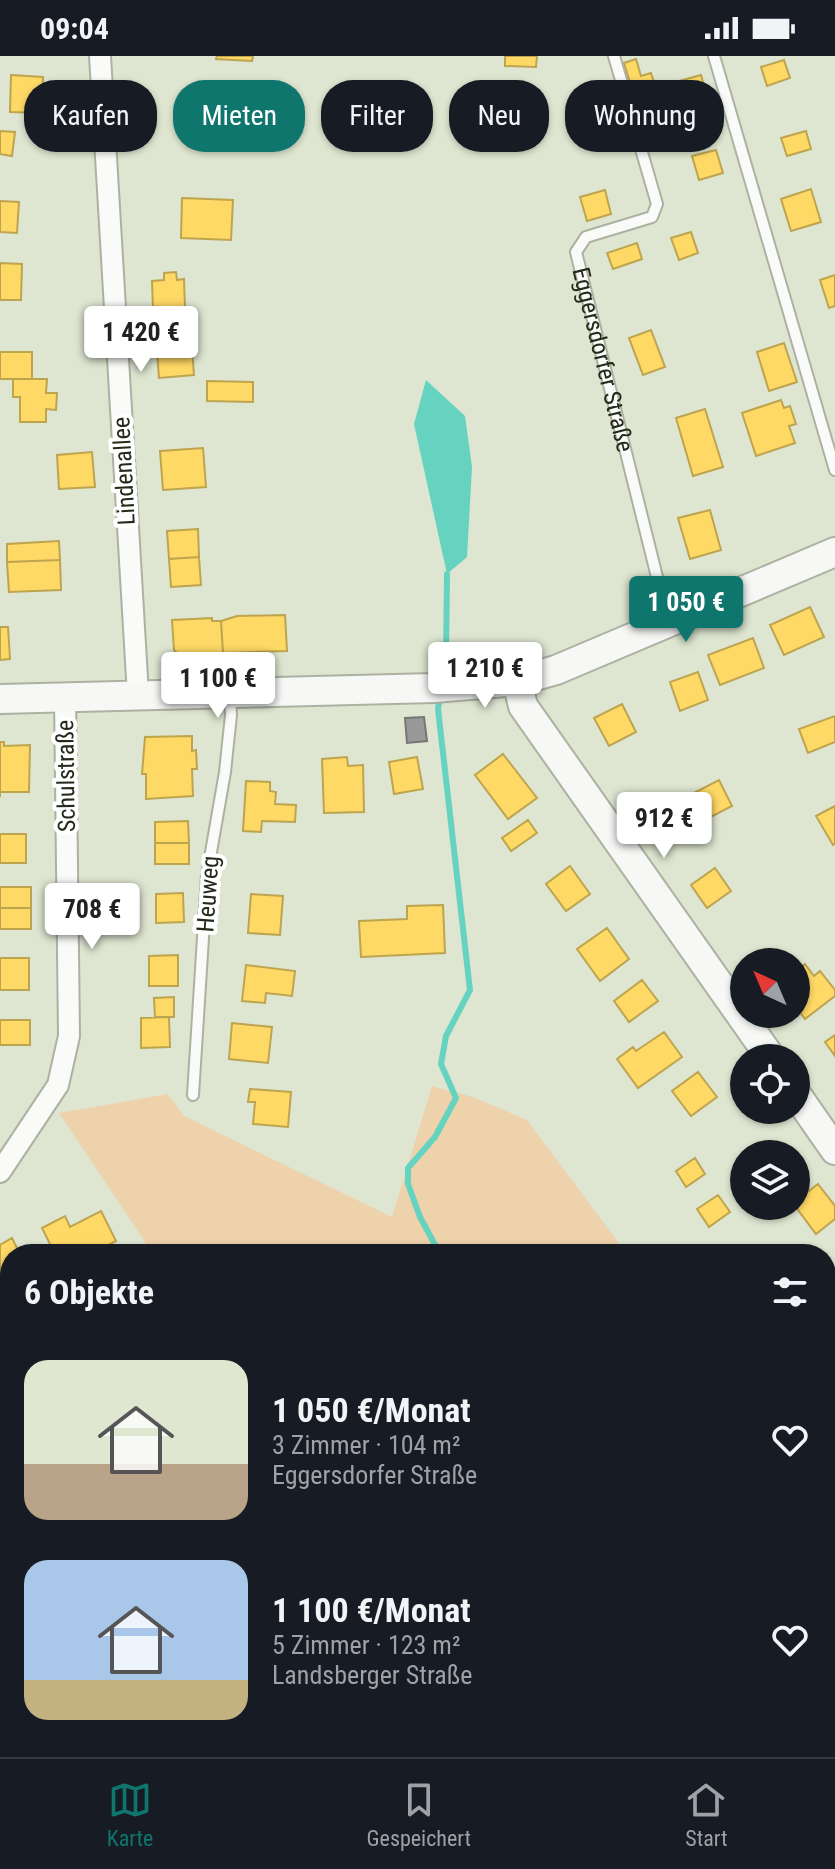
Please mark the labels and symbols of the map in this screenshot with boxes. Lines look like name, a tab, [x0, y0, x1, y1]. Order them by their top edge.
street label: Eggersdorfer Straße	[566, 264, 639, 455]
pin: 1 420 €	[67, 306, 215, 374]
street label: Lindenallee	[107, 416, 141, 526]
pin: 1 050 €	[612, 576, 760, 644]
pin: 1 210 €	[411, 642, 559, 710]
pin: 1 100 €	[144, 652, 292, 720]
street label: Schulstraße	[51, 720, 81, 832]
pin: 912 €	[608, 792, 720, 860]
street label: Heuweg	[191, 855, 225, 933]
pin: 708 €	[36, 883, 148, 951]
north arrow	[730, 948, 810, 1028]

